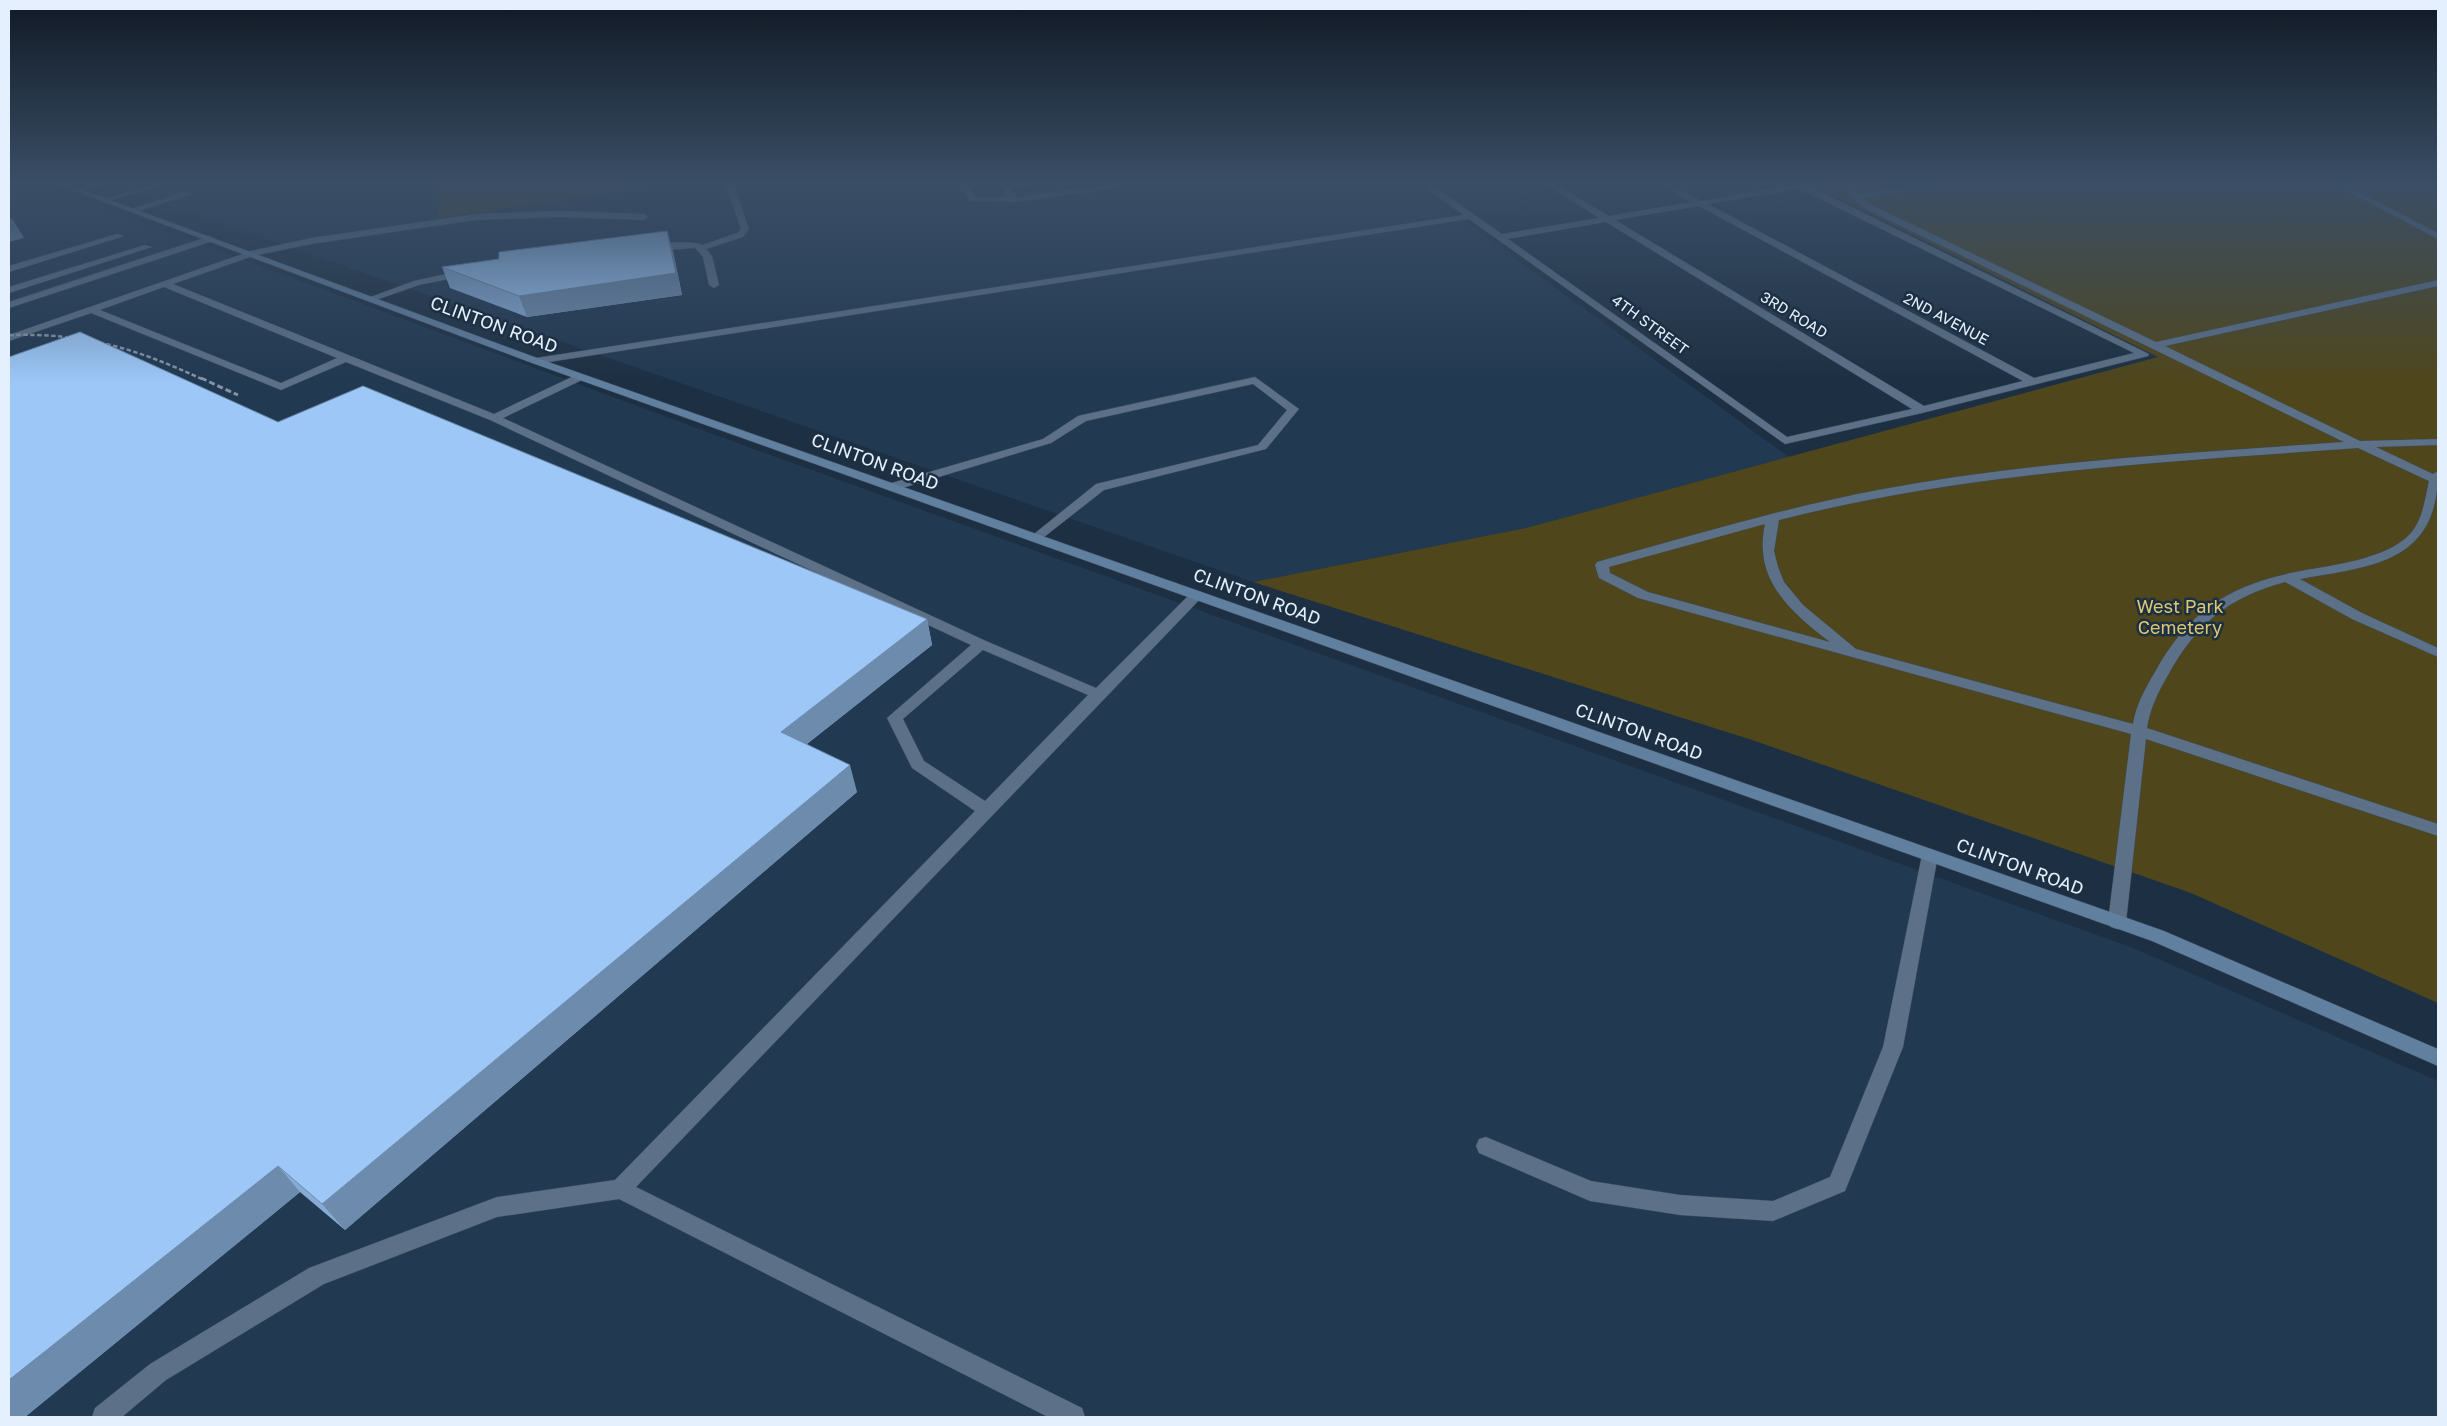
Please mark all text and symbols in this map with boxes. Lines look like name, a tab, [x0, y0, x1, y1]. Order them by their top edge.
street label: 3RD ROAD	[1758, 287, 1831, 341]
street label: 2ND AVENUE	[1901, 288, 1992, 348]
street label: 4TH STREET	[1609, 290, 1692, 358]
street label: CLINTON ROAD	[428, 291, 561, 357]
street label: CLINTON ROAD	[809, 428, 942, 494]
street label: CLINTON ROAD	[1191, 563, 1324, 629]
park label: West Park Cemetery	[2136, 595, 2224, 638]
street label: CLINTON ROAD	[1573, 698, 1706, 764]
street label: CLINTON ROAD	[1954, 833, 2087, 899]

